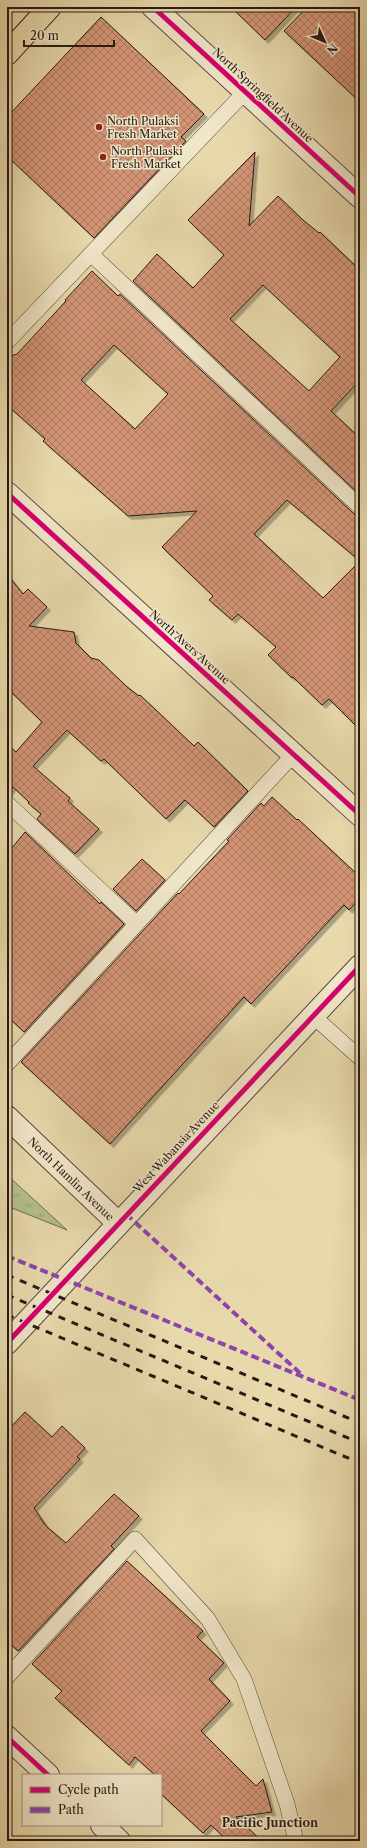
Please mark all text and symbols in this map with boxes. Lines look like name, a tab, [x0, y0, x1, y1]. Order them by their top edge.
scale bar	[24, 22, 114, 48]
north arrow	[305, 22, 345, 62]
text: 20 m	[30, 28, 59, 43]
text: N	[324, 41, 341, 58]
street label: North Springfield Avenue	[210, 45, 316, 145]
place label: North Pulaksi Fresh Market	[107, 114, 179, 141]
marker: North Pulaksi Fresh Market	[94, 122, 104, 132]
place label: North Pulaski Fresh Market	[111, 144, 183, 171]
marker: North Pulaski Fresh Market	[98, 152, 108, 162]
street label: North Avers Avenue	[147, 607, 233, 687]
street label: West Wabansia Avenue	[129, 1098, 222, 1196]
street label: North Hamlin Avenue	[25, 1134, 117, 1224]
legend	[22, 1774, 162, 1826]
text: Cycle path	[58, 1782, 119, 1797]
text: Path	[58, 1802, 84, 1817]
district label: Pacific Junction	[222, 1815, 319, 1830]

